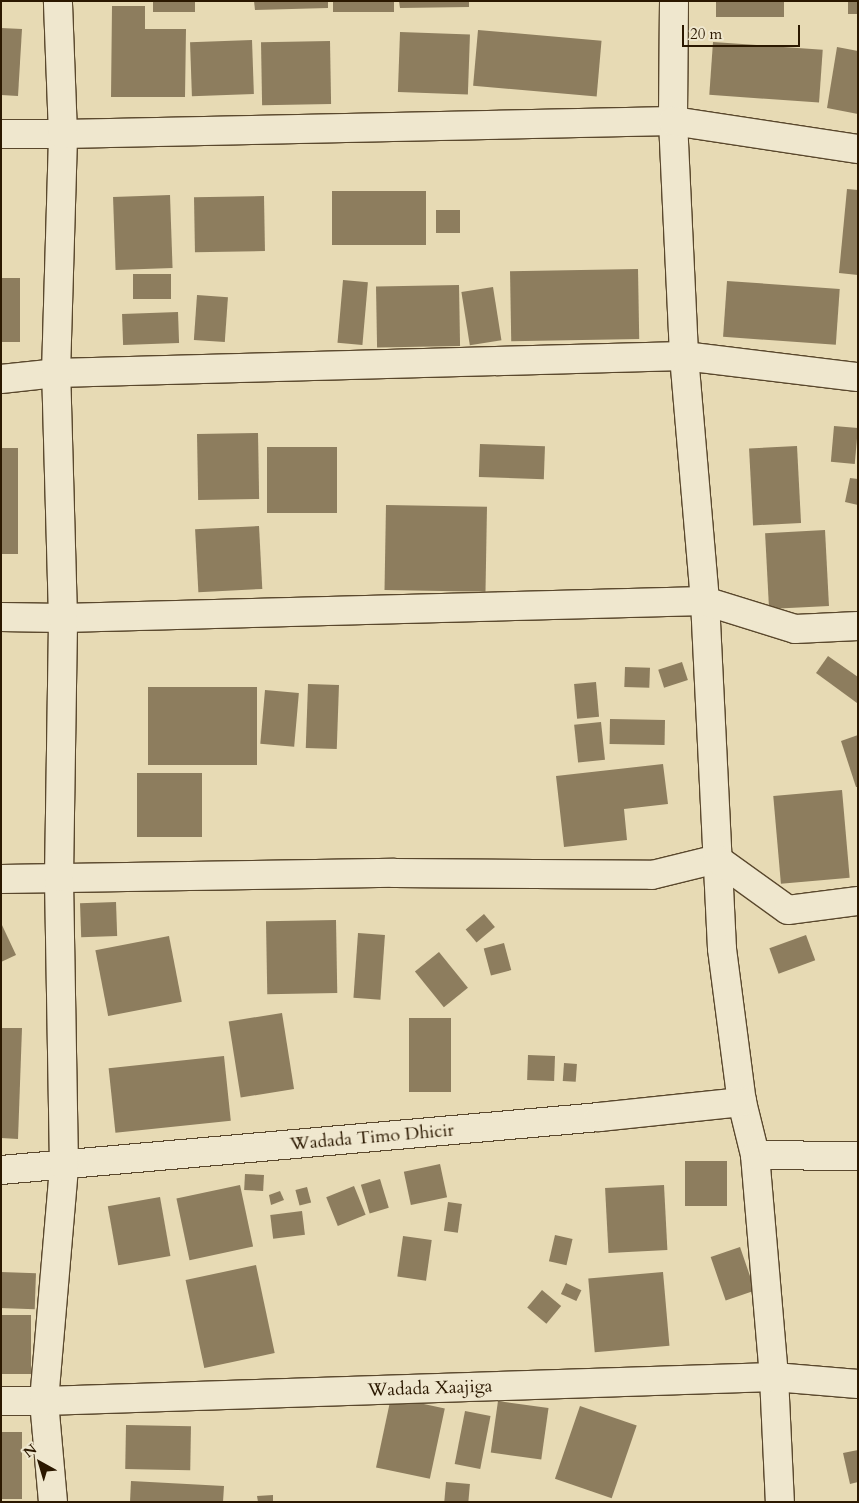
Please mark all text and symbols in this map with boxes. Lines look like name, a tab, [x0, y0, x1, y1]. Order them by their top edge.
scale bar	[684, 15, 802, 47]
text: 20 m	[690, 24, 722, 44]
street label: Wadada Timo Dhicir	[289, 1120, 455, 1156]
street label: Wadada Xaajiga	[367, 1376, 493, 1402]
north arrow	[15, 1438, 65, 1488]
text: N	[20, 1440, 41, 1462]

